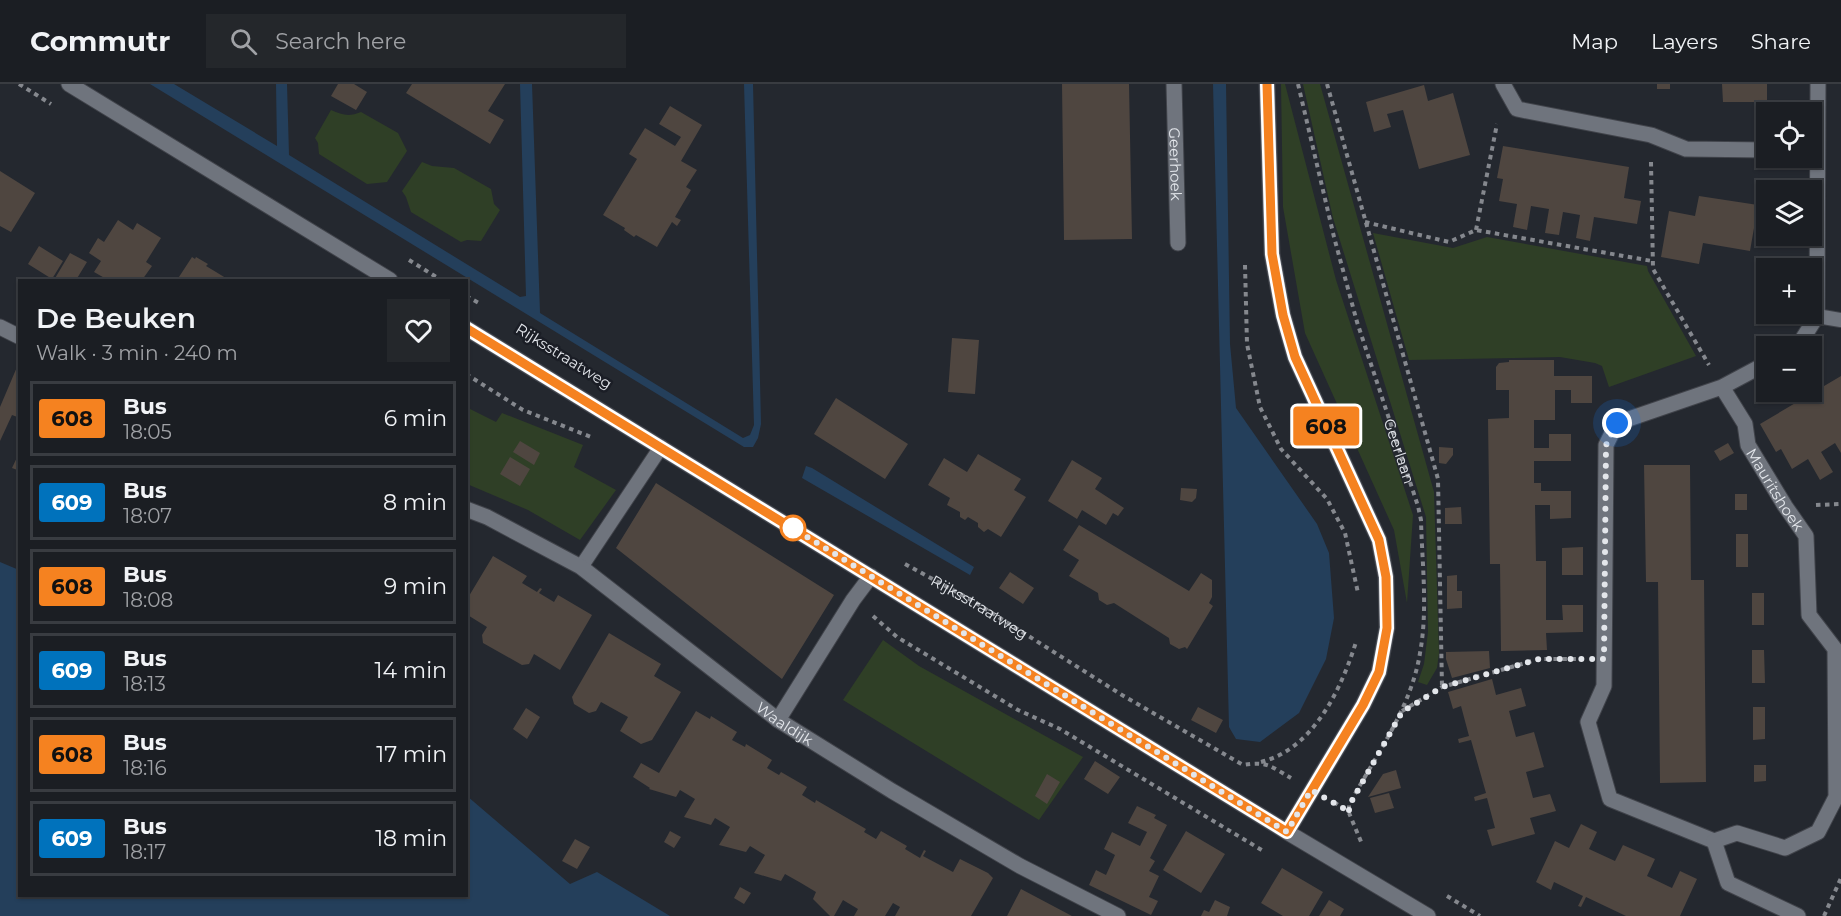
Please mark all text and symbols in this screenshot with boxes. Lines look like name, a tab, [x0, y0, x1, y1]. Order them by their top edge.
search box	[206, 14, 626, 68]
text: Commutr	[30, 24, 170, 58]
icon: search	[227, 25, 260, 58]
text: Search here	[275, 28, 406, 55]
text: Map	[1571, 29, 1618, 54]
text: Layers	[1651, 29, 1718, 54]
text: Share	[1751, 29, 1811, 54]
map controls	[1756, 102, 1822, 402]
button: locate	[1756, 102, 1822, 168]
street label: Geerhoek	[1166, 127, 1186, 201]
button: layers	[1756, 180, 1822, 246]
button: +	[1756, 258, 1822, 324]
button: heart	[387, 299, 450, 362]
text: De Beuken	[36, 301, 196, 335]
street label: Rijksstraatweg	[512, 319, 616, 393]
button: −	[1756, 336, 1822, 402]
text: Walk · 3 min · 240 m	[36, 341, 238, 365]
text: Bus	[123, 393, 167, 420]
text: 6 min	[384, 405, 447, 432]
text: 608	[51, 406, 93, 431]
line badge: 608	[1292, 406, 1360, 446]
your location	[1602, 408, 1632, 438]
text: 608	[1305, 414, 1347, 439]
street label: Geerlaan	[1380, 416, 1419, 486]
text: 18:05	[123, 420, 172, 444]
street label: Mauritshoek	[1743, 444, 1809, 534]
text: Bus	[123, 477, 167, 504]
text: 8 min	[383, 489, 447, 516]
text: 609	[51, 490, 93, 515]
text: 18:07	[123, 504, 172, 528]
unlabelled marker	[780, 515, 806, 541]
text: Bus	[123, 561, 167, 588]
street label: Rijksstraatweg	[928, 570, 1032, 643]
text: 9 min	[384, 573, 447, 600]
text: 608	[51, 574, 93, 599]
text: 18:08	[123, 588, 173, 612]
text: Bus	[123, 645, 167, 672]
text: 14 min	[375, 657, 447, 684]
text: 609	[51, 658, 93, 683]
text: 18:13	[123, 672, 166, 696]
street label: Waaldijk	[753, 697, 817, 749]
text: Bus	[123, 729, 167, 756]
text: 17 min	[376, 741, 447, 768]
text: 608	[51, 742, 93, 767]
text: 18:16	[123, 756, 167, 780]
text: Bus	[123, 813, 167, 840]
text: 18 min	[375, 825, 447, 852]
text: 609	[51, 826, 93, 851]
text: 18:17	[123, 840, 166, 864]

